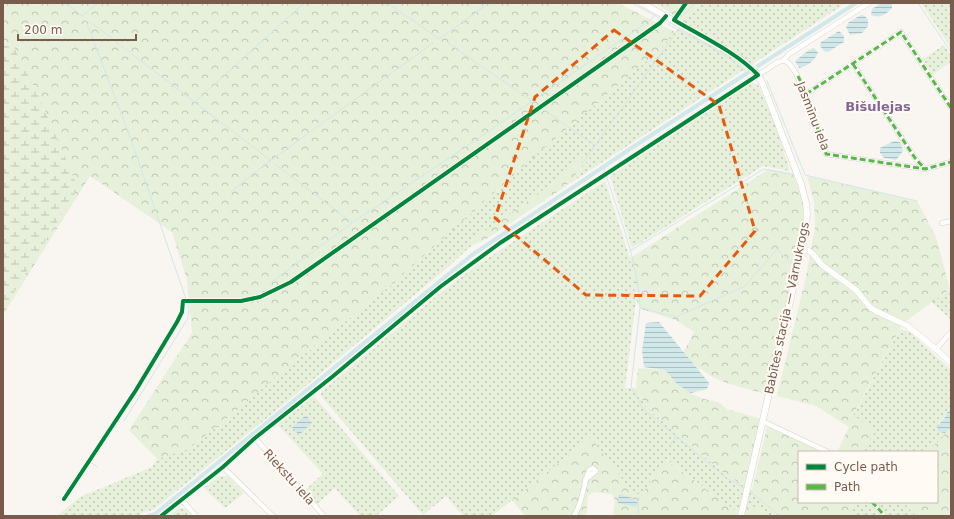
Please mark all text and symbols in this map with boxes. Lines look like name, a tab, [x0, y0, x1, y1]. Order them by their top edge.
scale bar	[18, 16, 136, 42]
text: 200 m	[24, 23, 62, 37]
street label: Jasmīnu iela	[793, 79, 833, 152]
district label: Bišulejas	[845, 99, 911, 114]
street label: Babītes stacija — Vārnukrogs	[762, 221, 812, 395]
street label: Riekstu iela	[260, 446, 318, 508]
legend	[798, 451, 938, 503]
text: Cycle path	[834, 460, 898, 474]
text: Path	[834, 480, 860, 494]

